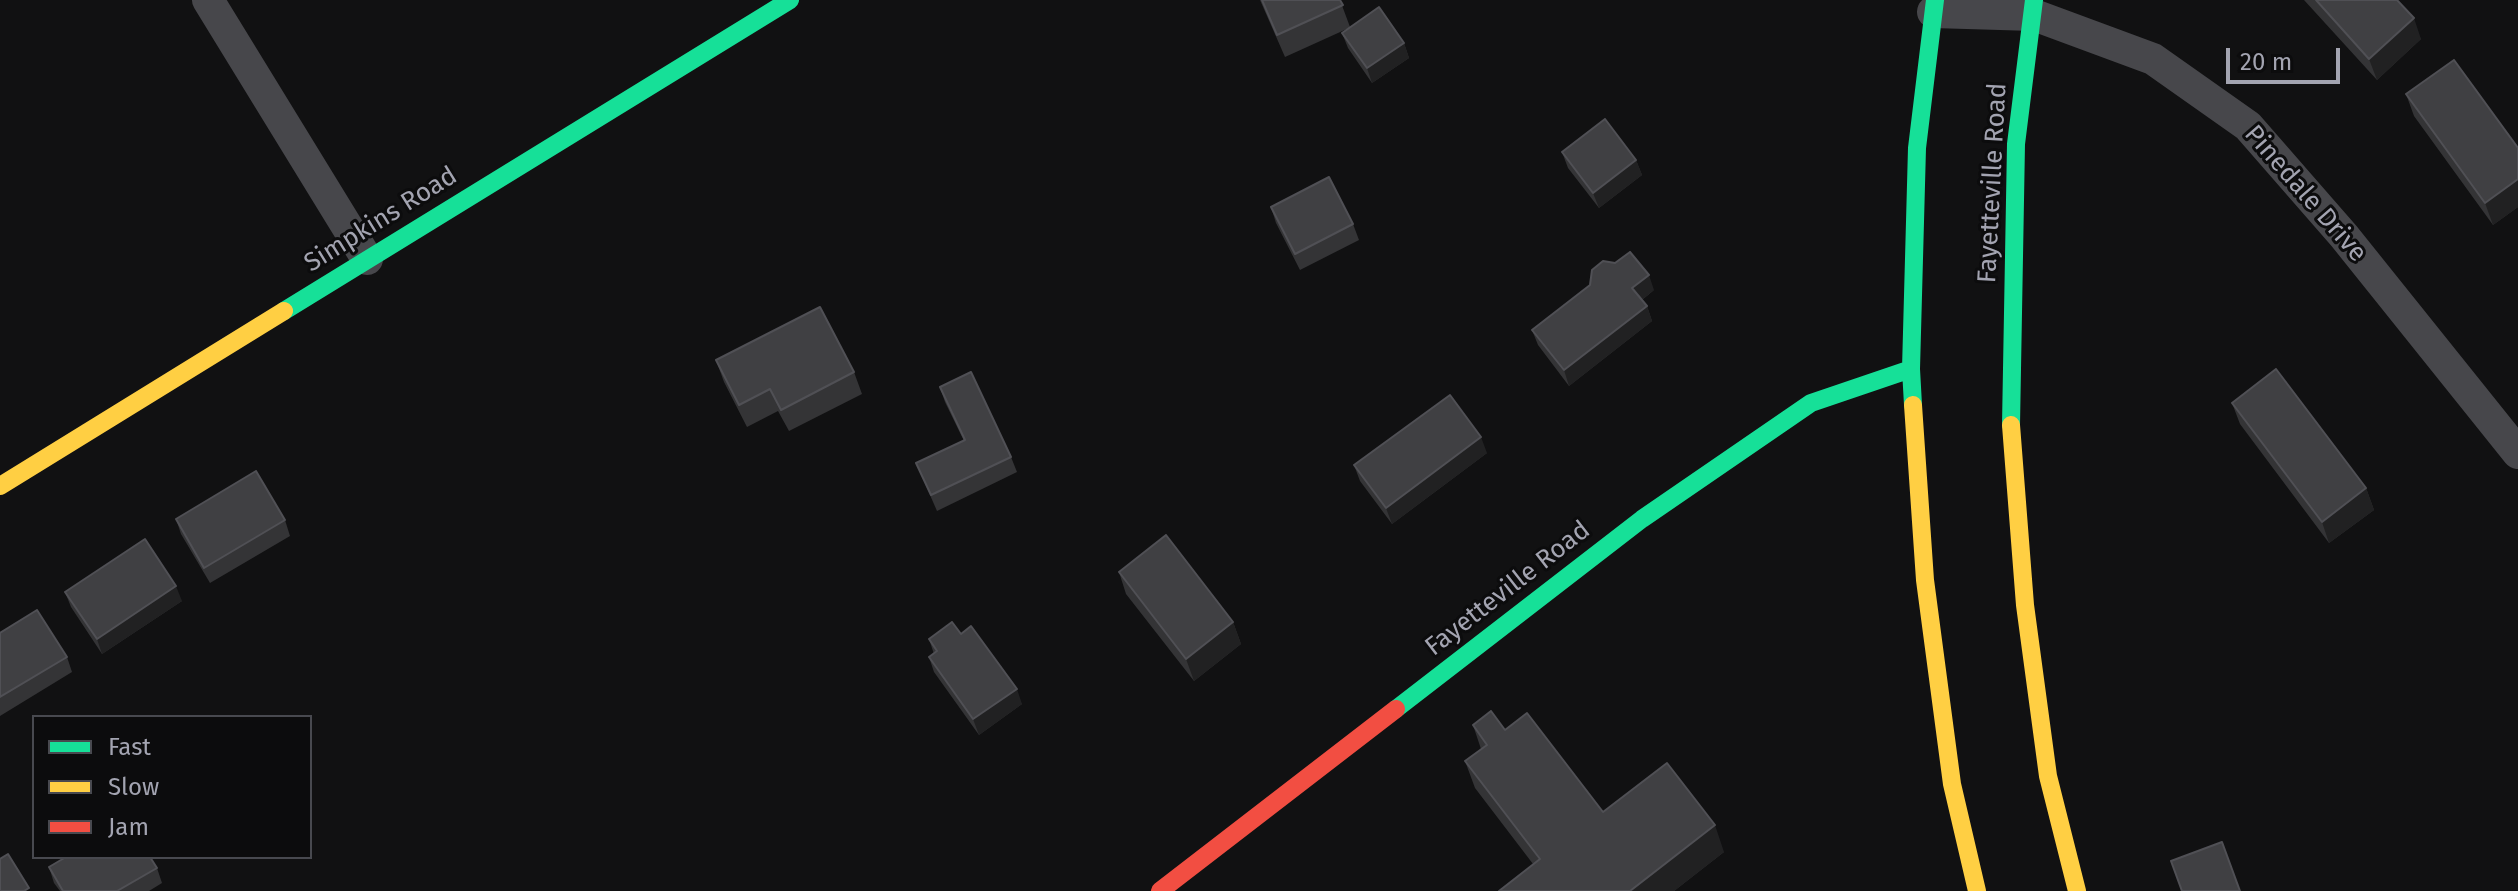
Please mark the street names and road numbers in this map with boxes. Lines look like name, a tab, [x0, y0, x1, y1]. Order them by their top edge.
street label: Fayetteville Road	[1972, 82, 2014, 284]
street label: Pinedale Drive	[2237, 119, 2373, 269]
street label: Simpkins Road	[299, 161, 463, 279]
street label: Fayetteville Road	[1419, 515, 1597, 663]

